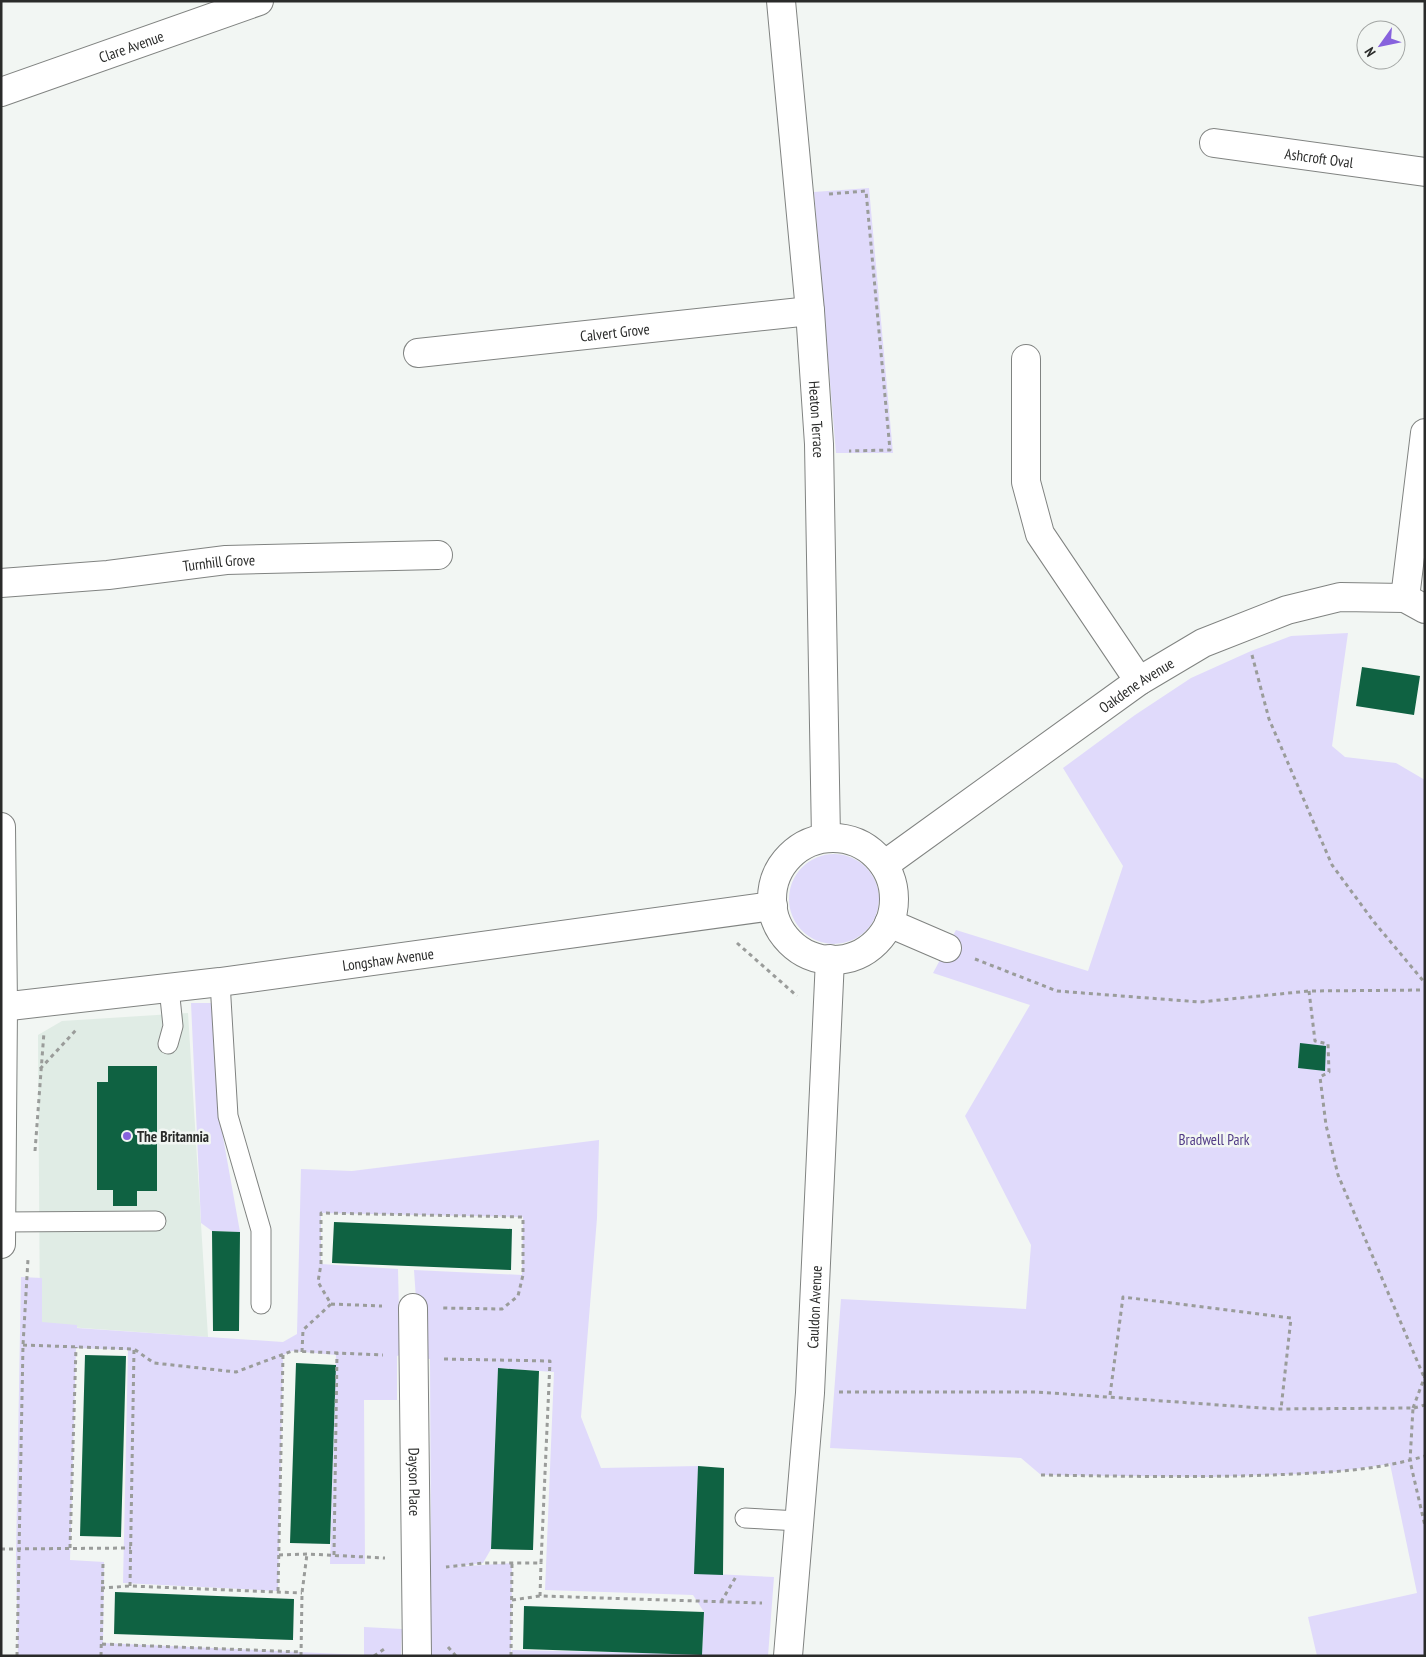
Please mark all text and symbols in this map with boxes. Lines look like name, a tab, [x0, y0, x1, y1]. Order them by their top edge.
north arrow	[1356, 20, 1406, 70]
street label: Clare Avenue	[96, 26, 166, 66]
text: N	[1360, 44, 1380, 60]
street label: Ashcroft Oval	[1284, 143, 1355, 172]
street label: Calvert Grove	[579, 319, 651, 345]
street label: Heaton Terrace	[805, 380, 829, 458]
street label: Turnhill Grove	[182, 550, 255, 575]
street label: Oakdene Avenue	[1095, 653, 1177, 717]
street label: Longshaw Avenue	[341, 943, 435, 975]
place label: The Britannia	[137, 1127, 209, 1146]
marker: The Britannia	[121, 1130, 133, 1142]
park label: Bradwell Park	[1178, 1130, 1250, 1149]
street label: Cauldon Avenue	[803, 1265, 825, 1349]
street label: Dayson Place	[405, 1448, 425, 1516]

